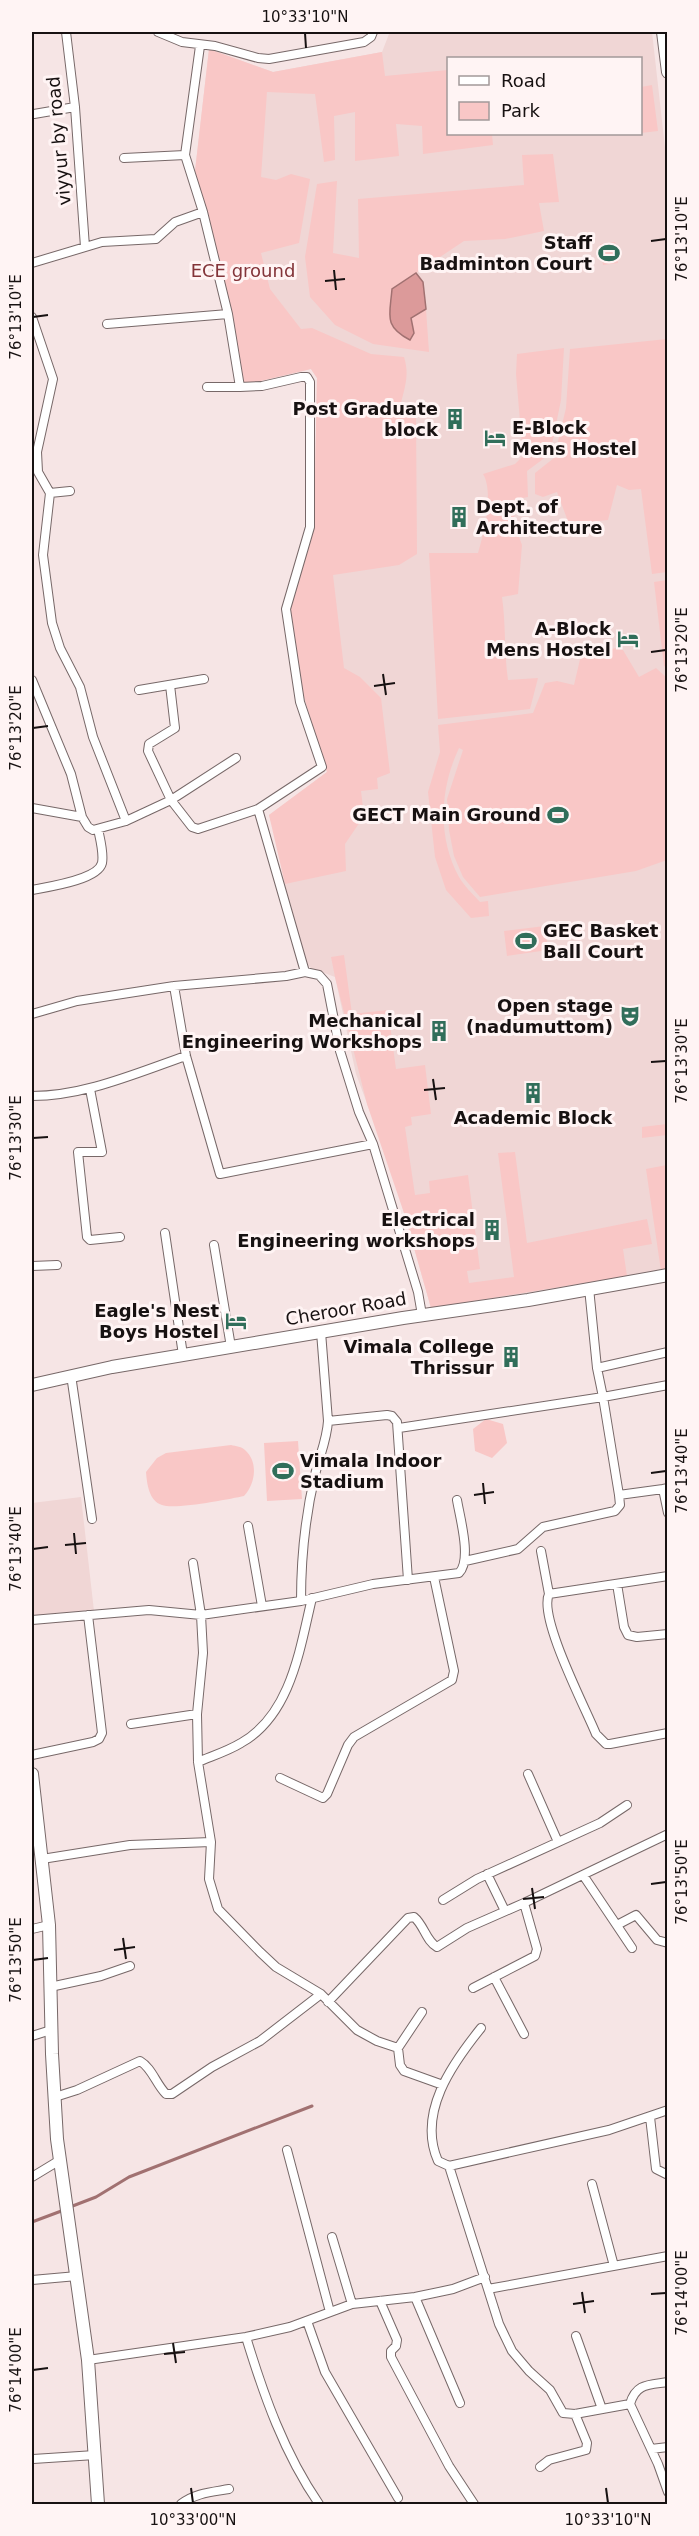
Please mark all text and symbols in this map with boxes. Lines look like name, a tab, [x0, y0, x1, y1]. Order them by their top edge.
text: 10°33'10"N	[261, 8, 349, 26]
legend	[447, 57, 642, 135]
text: Road	[501, 70, 546, 91]
street label: viyyur by road	[42, 75, 75, 207]
text: Park	[501, 100, 540, 121]
text: 76°13'10"E	[673, 196, 691, 282]
place label: Staff Badminton Court	[420, 232, 592, 274]
sports icon: Staff Badminton Court	[597, 241, 621, 265]
park label: ECE ground	[191, 260, 295, 281]
text: 76°13'10"E	[7, 274, 25, 360]
place label: Post Graduate block	[292, 398, 439, 440]
building icon: Post Graduate block	[443, 407, 467, 431]
place label: E-Block Mens Hostel	[512, 417, 637, 459]
hotel icon: E-Block Mens Hostel	[483, 426, 507, 450]
place label: Dept. of Architecture	[476, 496, 602, 538]
building icon: Dept. of Architecture	[447, 505, 471, 529]
text: 76°13'20"E	[673, 607, 691, 693]
place label: A-Block Mens Hostel	[486, 618, 612, 660]
hotel icon: A-Block Mens Hostel	[616, 627, 640, 651]
text: 76°13'20"E	[7, 685, 25, 771]
sports icon: GECT Main Ground	[546, 803, 570, 827]
place label: GECT Main Ground	[352, 804, 541, 825]
place label: GEC Basket Ball Court	[543, 920, 659, 962]
sports icon: GEC Basket Ball Court	[514, 929, 538, 953]
place label: Open stage (nadumuttom)	[466, 995, 613, 1037]
theatre icon: Open stage (nadumuttom)	[618, 1004, 642, 1028]
place label: Mechanical Engineering Workshops	[182, 1010, 422, 1052]
text: 76°13'30"E	[673, 1018, 691, 1104]
building icon: Mechanical Engineering Workshops	[427, 1019, 451, 1043]
building icon: Academic Block	[521, 1081, 545, 1105]
text: 76°13'30"E	[7, 1095, 25, 1181]
place label: Academic Block	[454, 1107, 613, 1128]
place label: Electrical Engineering workshops	[237, 1209, 475, 1251]
building icon: Electrical Engineering workshops	[480, 1218, 504, 1242]
street label: Cheroor Road	[284, 1288, 408, 1329]
place label: Eagle's Nest Boys Hostel	[94, 1300, 219, 1342]
hotel icon: Eagle's Nest Boys Hostel	[224, 1309, 248, 1333]
place label: Vimala College Thrissur	[344, 1336, 494, 1378]
building icon: Vimala College Thrissur	[499, 1345, 523, 1369]
text: 76°13'40"E	[673, 1428, 691, 1514]
place label: Vimala Indoor Stadium	[300, 1450, 441, 1492]
sports icon: Vimala Indoor Stadium	[271, 1459, 295, 1483]
text: 76°13'40"E	[7, 1506, 25, 1592]
text: 76°13'50"E	[673, 1839, 691, 1925]
text: 76°13'50"E	[7, 1917, 25, 2003]
text: 76°14'00"E	[673, 2250, 691, 2336]
text: 76°14'00"E	[7, 2327, 25, 2413]
text: 10°33'00"N	[149, 2511, 237, 2529]
text: 10°33'10"N	[564, 2511, 652, 2529]

